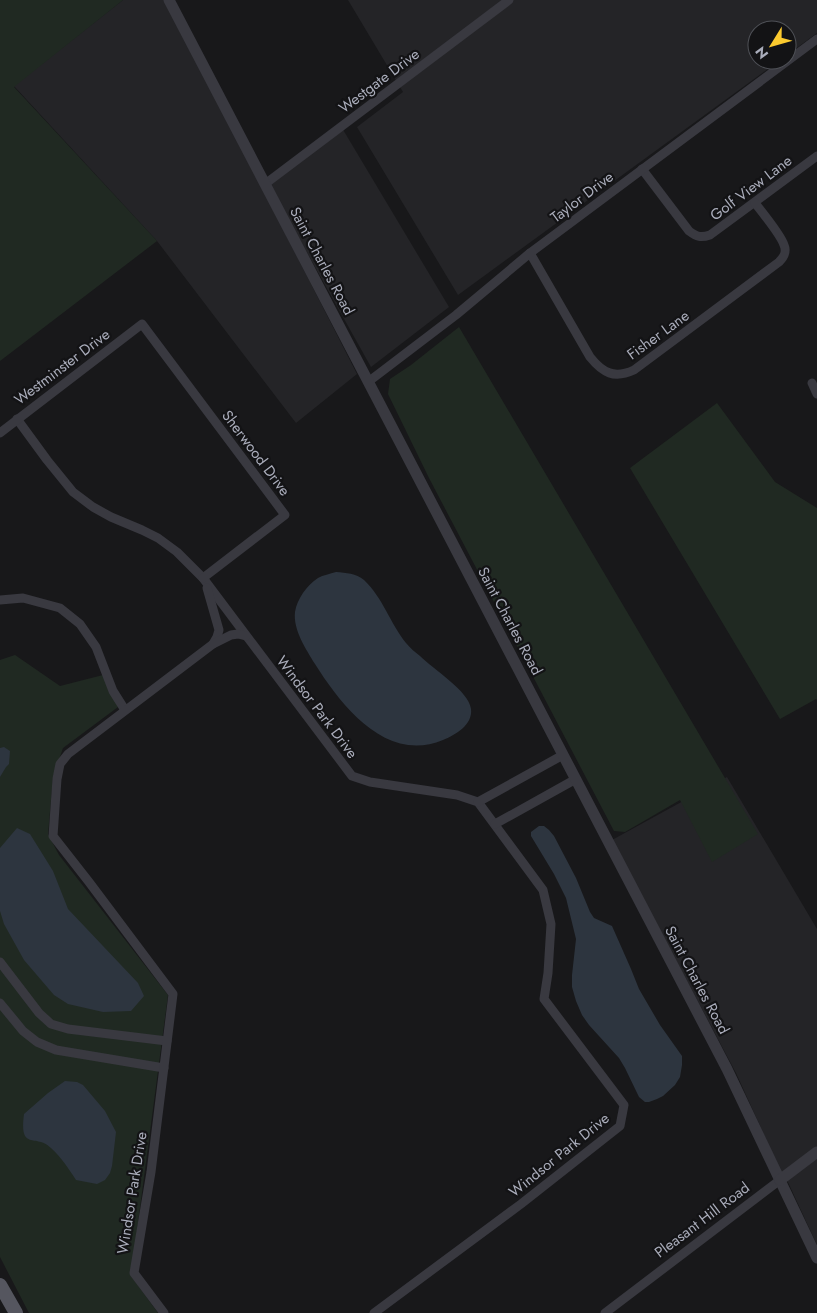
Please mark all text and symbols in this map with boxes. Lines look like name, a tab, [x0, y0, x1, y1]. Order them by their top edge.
north arrow	[747, 20, 797, 70]
text: N	[750, 42, 773, 63]
street label: Westgate Drive	[334, 43, 424, 119]
street label: Golf View Lane	[705, 150, 797, 226]
street label: Taylor Drive	[546, 166, 618, 228]
street label: Saint Charles Road	[284, 203, 360, 319]
street label: Fisher Lane	[622, 305, 694, 365]
street label: Westminster Drive	[10, 323, 115, 410]
street label: Sherwood Drive	[216, 406, 296, 501]
street label: Saint Charles Road	[472, 563, 548, 679]
street label: Windsor Park Drive	[271, 651, 363, 763]
street label: Saint Charles Road	[659, 922, 735, 1038]
street label: Windsor Park Drive	[504, 1107, 614, 1202]
street label: Windsor Park Drive	[111, 1130, 153, 1256]
street label: Pleasant Hill Road	[650, 1177, 754, 1263]

